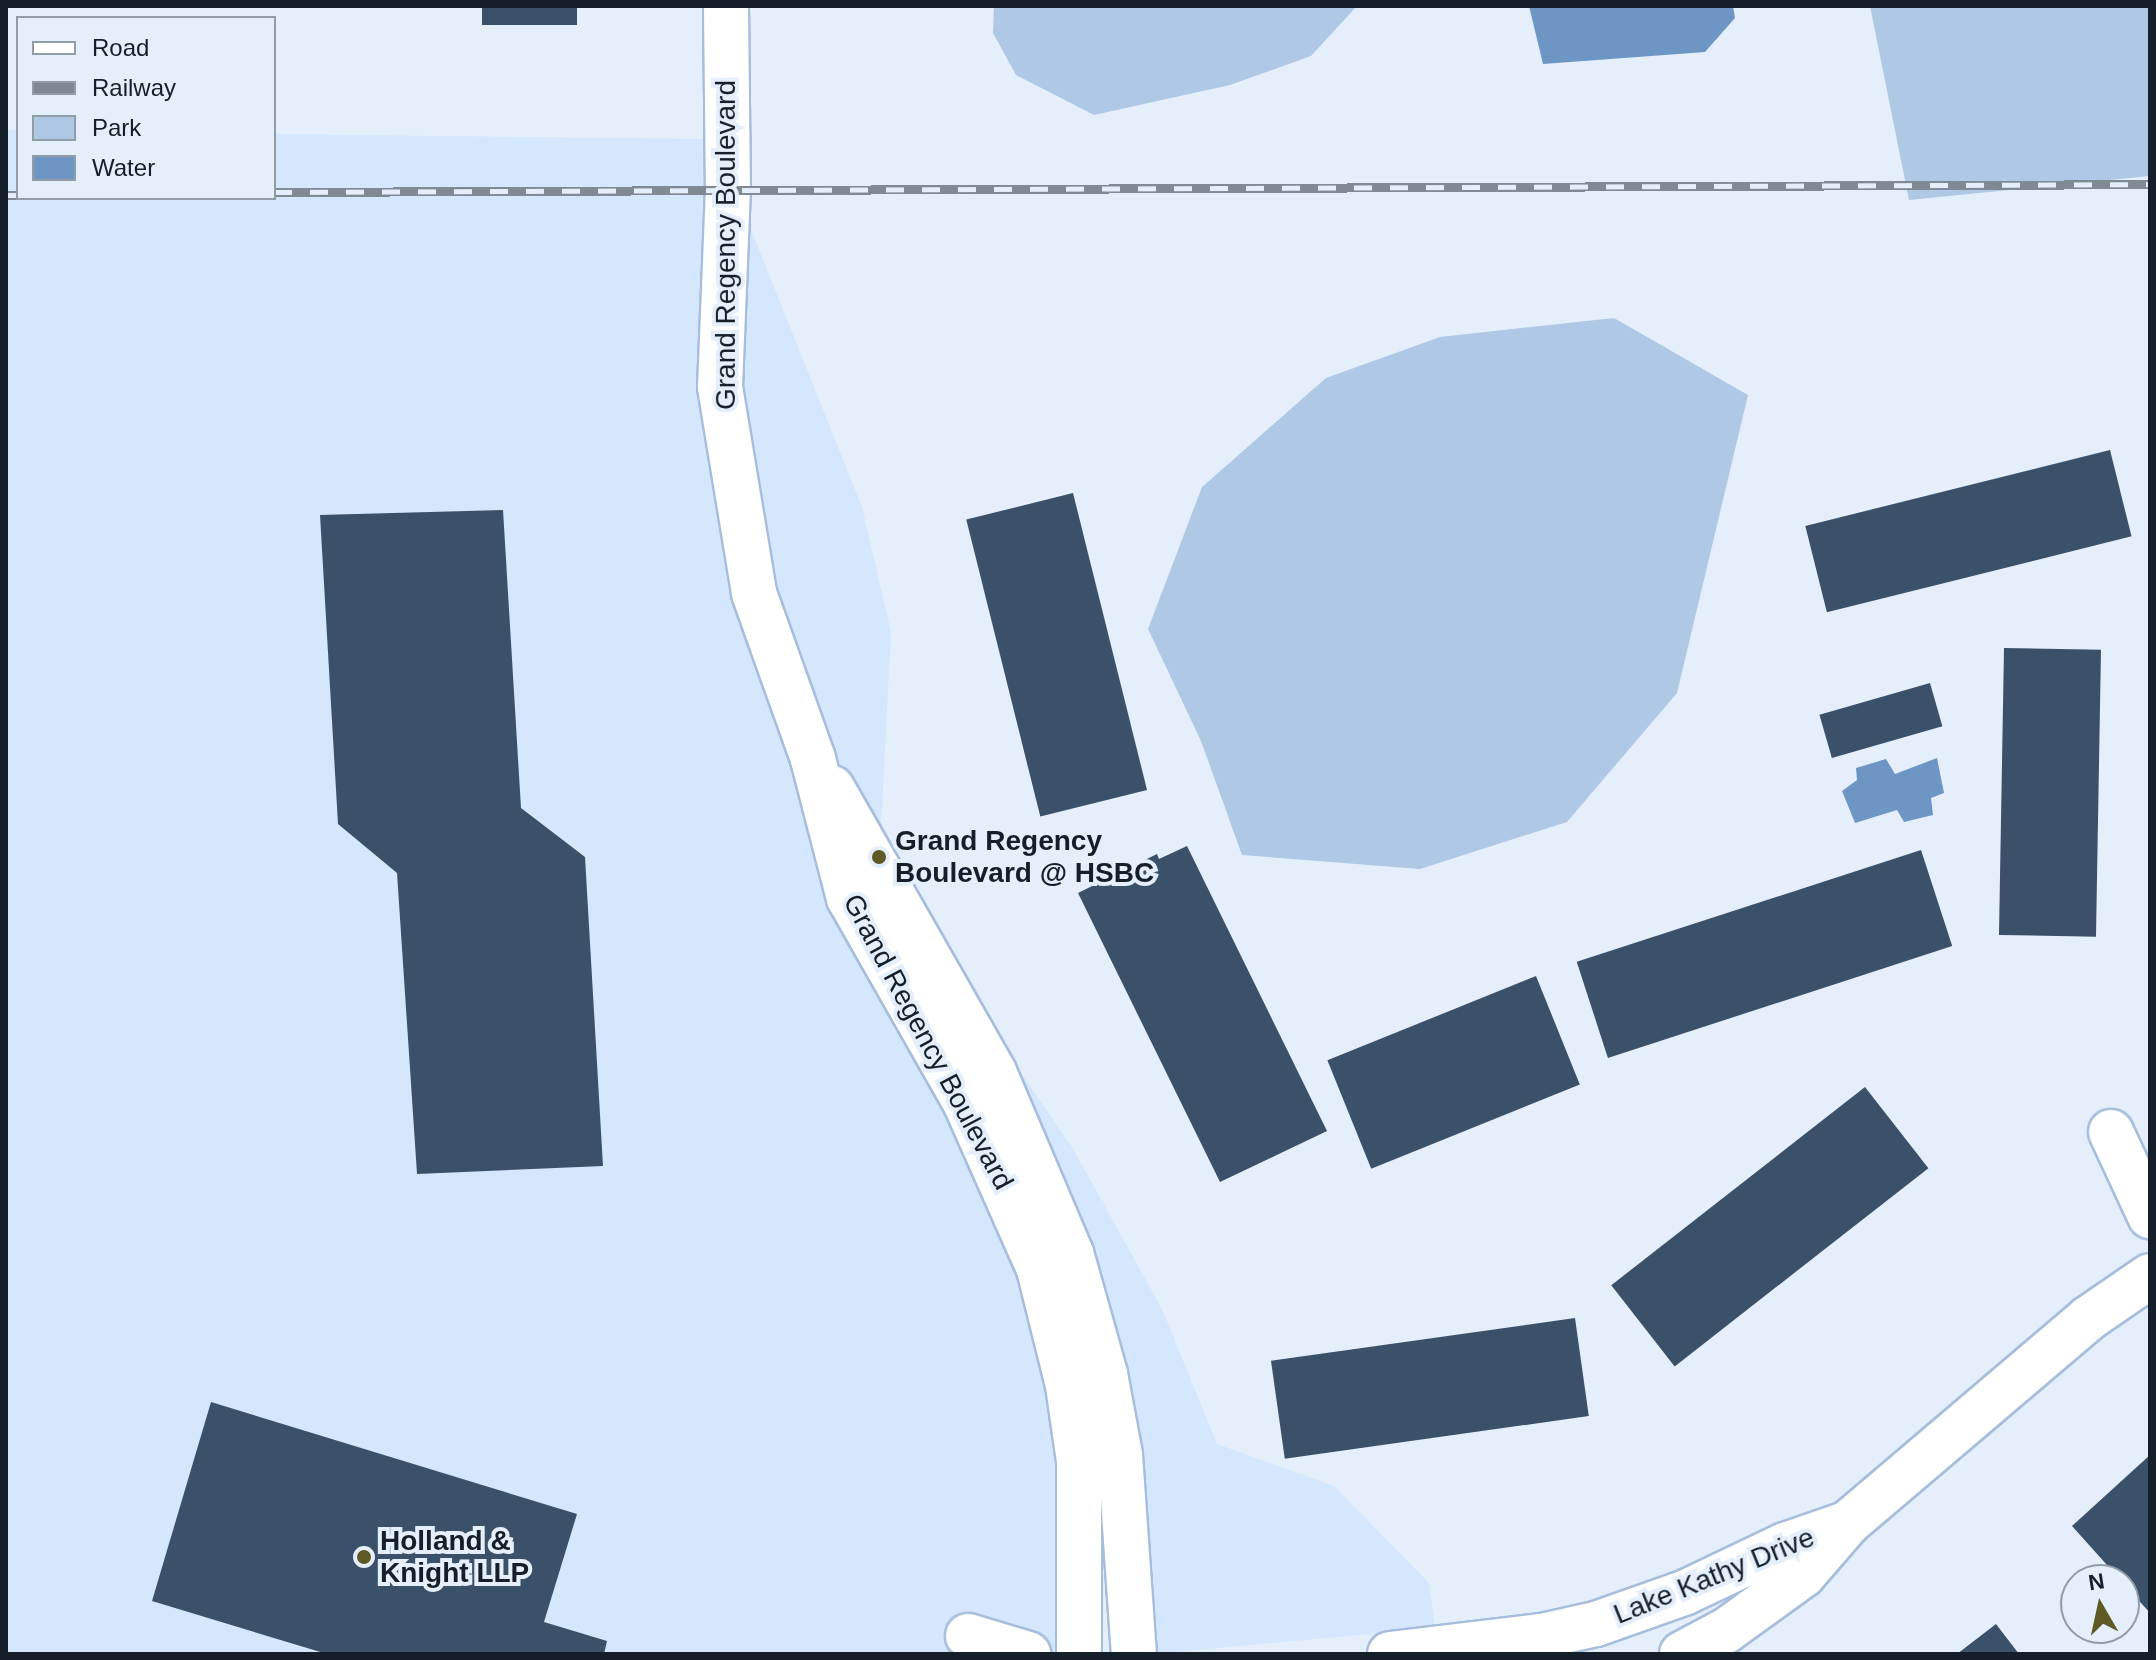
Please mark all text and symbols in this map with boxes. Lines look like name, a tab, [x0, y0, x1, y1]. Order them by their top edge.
legend	[16, 16, 276, 200]
text: Road	[92, 34, 149, 61]
text: Railway	[92, 74, 176, 101]
street label: Grand Regency Boulevard	[709, 80, 743, 410]
text: Park	[92, 114, 141, 141]
text: Water	[92, 154, 155, 181]
place label: Grand Regency Boulevard @ HSBC	[895, 824, 1154, 890]
marker: Grand Regency Boulevard @ HSBC	[870, 848, 888, 866]
street label: Grand Regency Boulevard	[836, 888, 1020, 1196]
street label: Lake Kathy Drive	[1609, 1520, 1819, 1632]
place label: Holland & Knight LLP	[380, 1524, 529, 1590]
marker: Holland & Knight LLP	[355, 1548, 373, 1566]
north arrow	[2060, 1564, 2140, 1644]
text: N	[2087, 1568, 2106, 1595]

